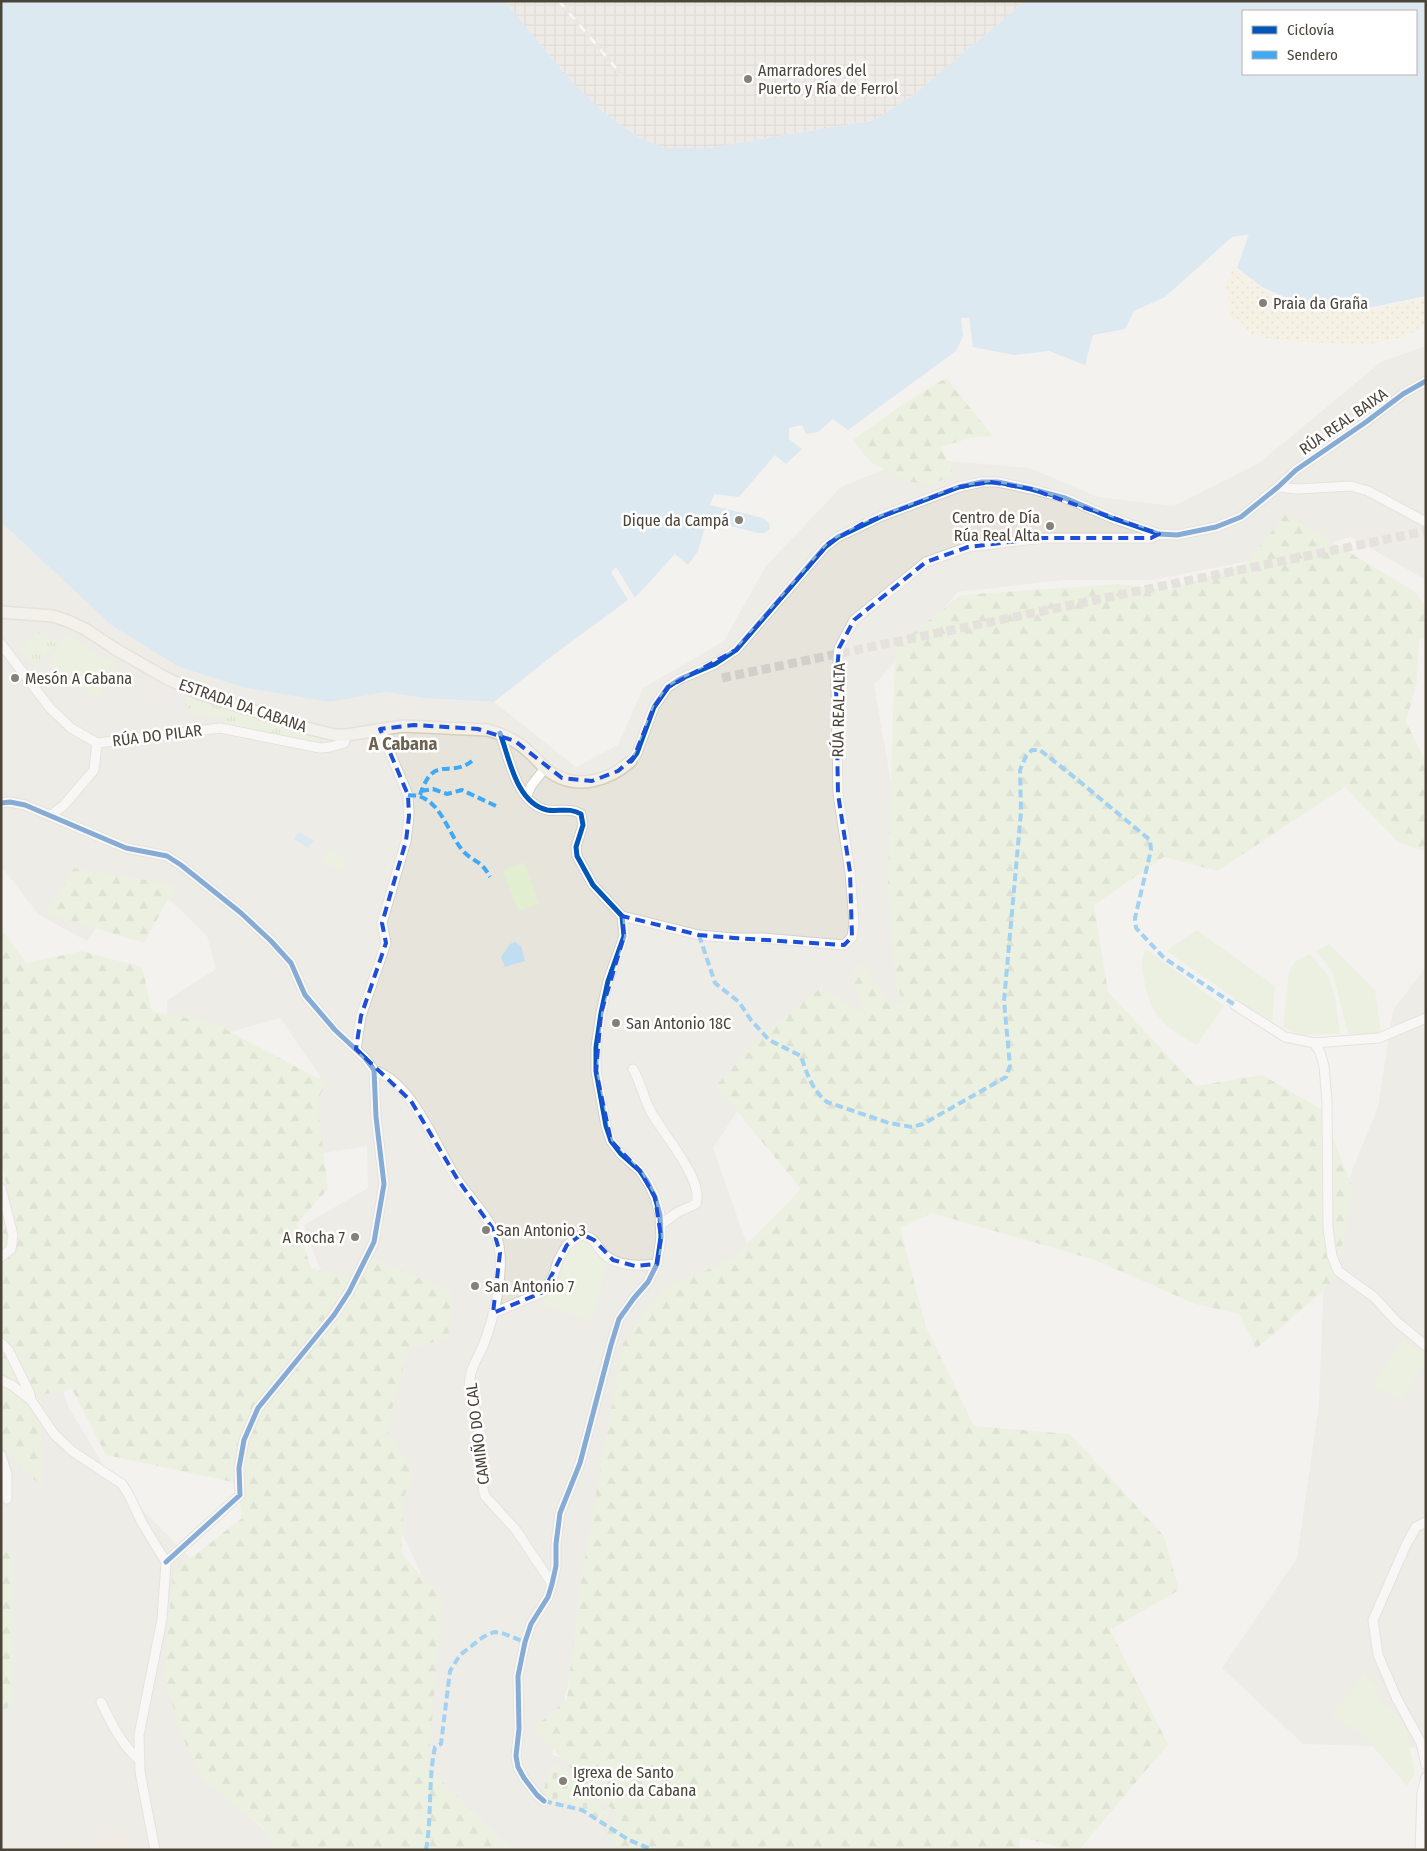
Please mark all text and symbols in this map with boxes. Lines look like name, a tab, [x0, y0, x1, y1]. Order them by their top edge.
legend	[1242, 10, 1417, 75]
text: Ciclovía	[1287, 21, 1334, 39]
text: Sendero	[1287, 46, 1338, 64]
place label: Amarradores del Puerto y Ría de Ferrol	[758, 61, 898, 98]
marker: Amarradores del Puerto y Ría de Ferrol	[742, 73, 754, 85]
place label: Praia da Graña	[1273, 294, 1368, 313]
marker: Praia da Graña	[1257, 297, 1269, 309]
street label: RÚA REAL BAIXA	[1296, 384, 1391, 459]
place label: Centro de Día Rúa Real Alta	[952, 508, 1040, 545]
place label: Dique da Campá	[623, 511, 729, 530]
marker: Dique da Campá	[733, 514, 745, 526]
marker: Centro de Día Rúa Real Alta	[1044, 520, 1056, 532]
street label: RÚA REAL ALTA	[828, 662, 849, 758]
place label: Mesón A Cabana	[25, 669, 132, 688]
marker: Mesón A Cabana	[9, 672, 21, 684]
street label: ESTRADA DA CABANA	[176, 675, 310, 736]
street label: RÚA DO PILAR	[111, 721, 203, 750]
district label: A Cabana	[368, 733, 437, 755]
place label: San Antonio 18C	[626, 1014, 731, 1033]
marker: San Antonio 18C	[610, 1017, 622, 1029]
place label: San Antonio 3	[496, 1221, 586, 1240]
marker: San Antonio 3	[480, 1224, 492, 1236]
place label: A Rocha 7	[283, 1228, 346, 1247]
marker: A Rocha 7	[349, 1231, 361, 1243]
place label: San Antonio 7	[485, 1277, 575, 1296]
marker: San Antonio 7	[469, 1280, 481, 1292]
street label: CAMIÑO DO CAL	[462, 1382, 493, 1486]
place label: Igrexa de Santo Antonio da Cabana	[573, 1763, 697, 1800]
marker: Igrexa de Santo Antonio da Cabana	[557, 1775, 569, 1787]

